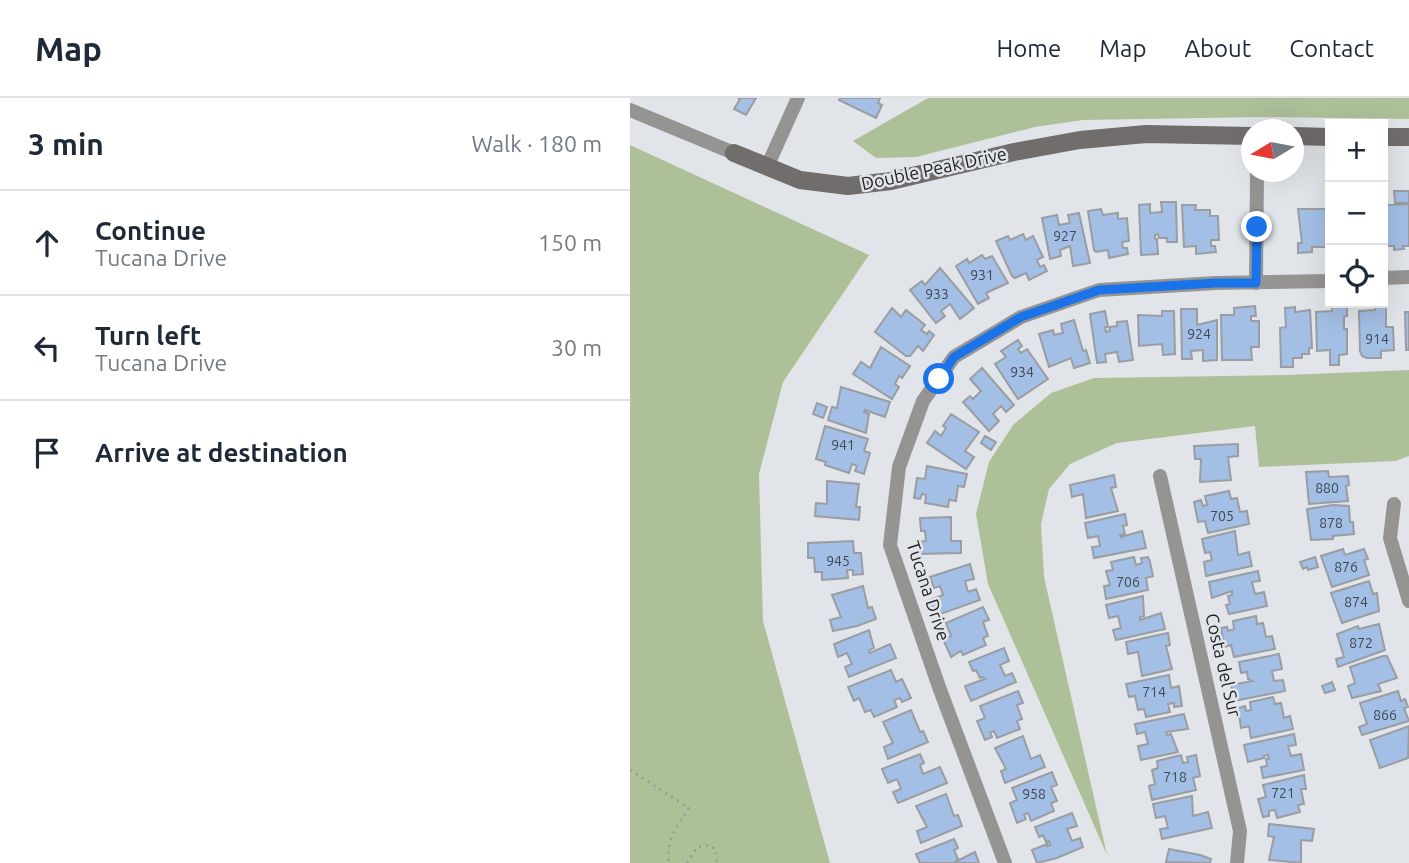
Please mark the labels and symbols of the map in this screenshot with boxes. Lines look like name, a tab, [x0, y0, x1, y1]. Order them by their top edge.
north arrow	[1241, 119, 1304, 182]
street label: Double Peak Drive	[859, 143, 1008, 193]
route end	[1241, 211, 1272, 242]
house number: 927	[1053, 228, 1077, 244]
house number: 931	[970, 267, 994, 283]
house number: 933	[925, 286, 949, 302]
house number: 924	[1187, 326, 1211, 342]
house number: 914	[1365, 331, 1389, 347]
route start	[923, 363, 954, 394]
house number: 934	[1010, 364, 1034, 380]
house number: 941	[831, 437, 855, 453]
house number: 880	[1315, 480, 1339, 496]
house number: 705	[1210, 508, 1234, 524]
house number: 878	[1319, 515, 1343, 531]
street label: Tucana Drive	[903, 538, 954, 643]
house number: 945	[826, 553, 850, 569]
house number: 876	[1334, 559, 1358, 575]
house number: 706	[1116, 574, 1140, 590]
house number: 874	[1344, 594, 1368, 610]
street label: Costa del Sur	[1202, 611, 1246, 719]
house number: 872	[1349, 635, 1373, 651]
house number: 714	[1142, 684, 1166, 700]
house number: 866	[1373, 707, 1397, 723]
house number: 718	[1163, 769, 1187, 785]
house number: 721	[1271, 785, 1295, 801]
house number: 958	[1022, 786, 1046, 802]

